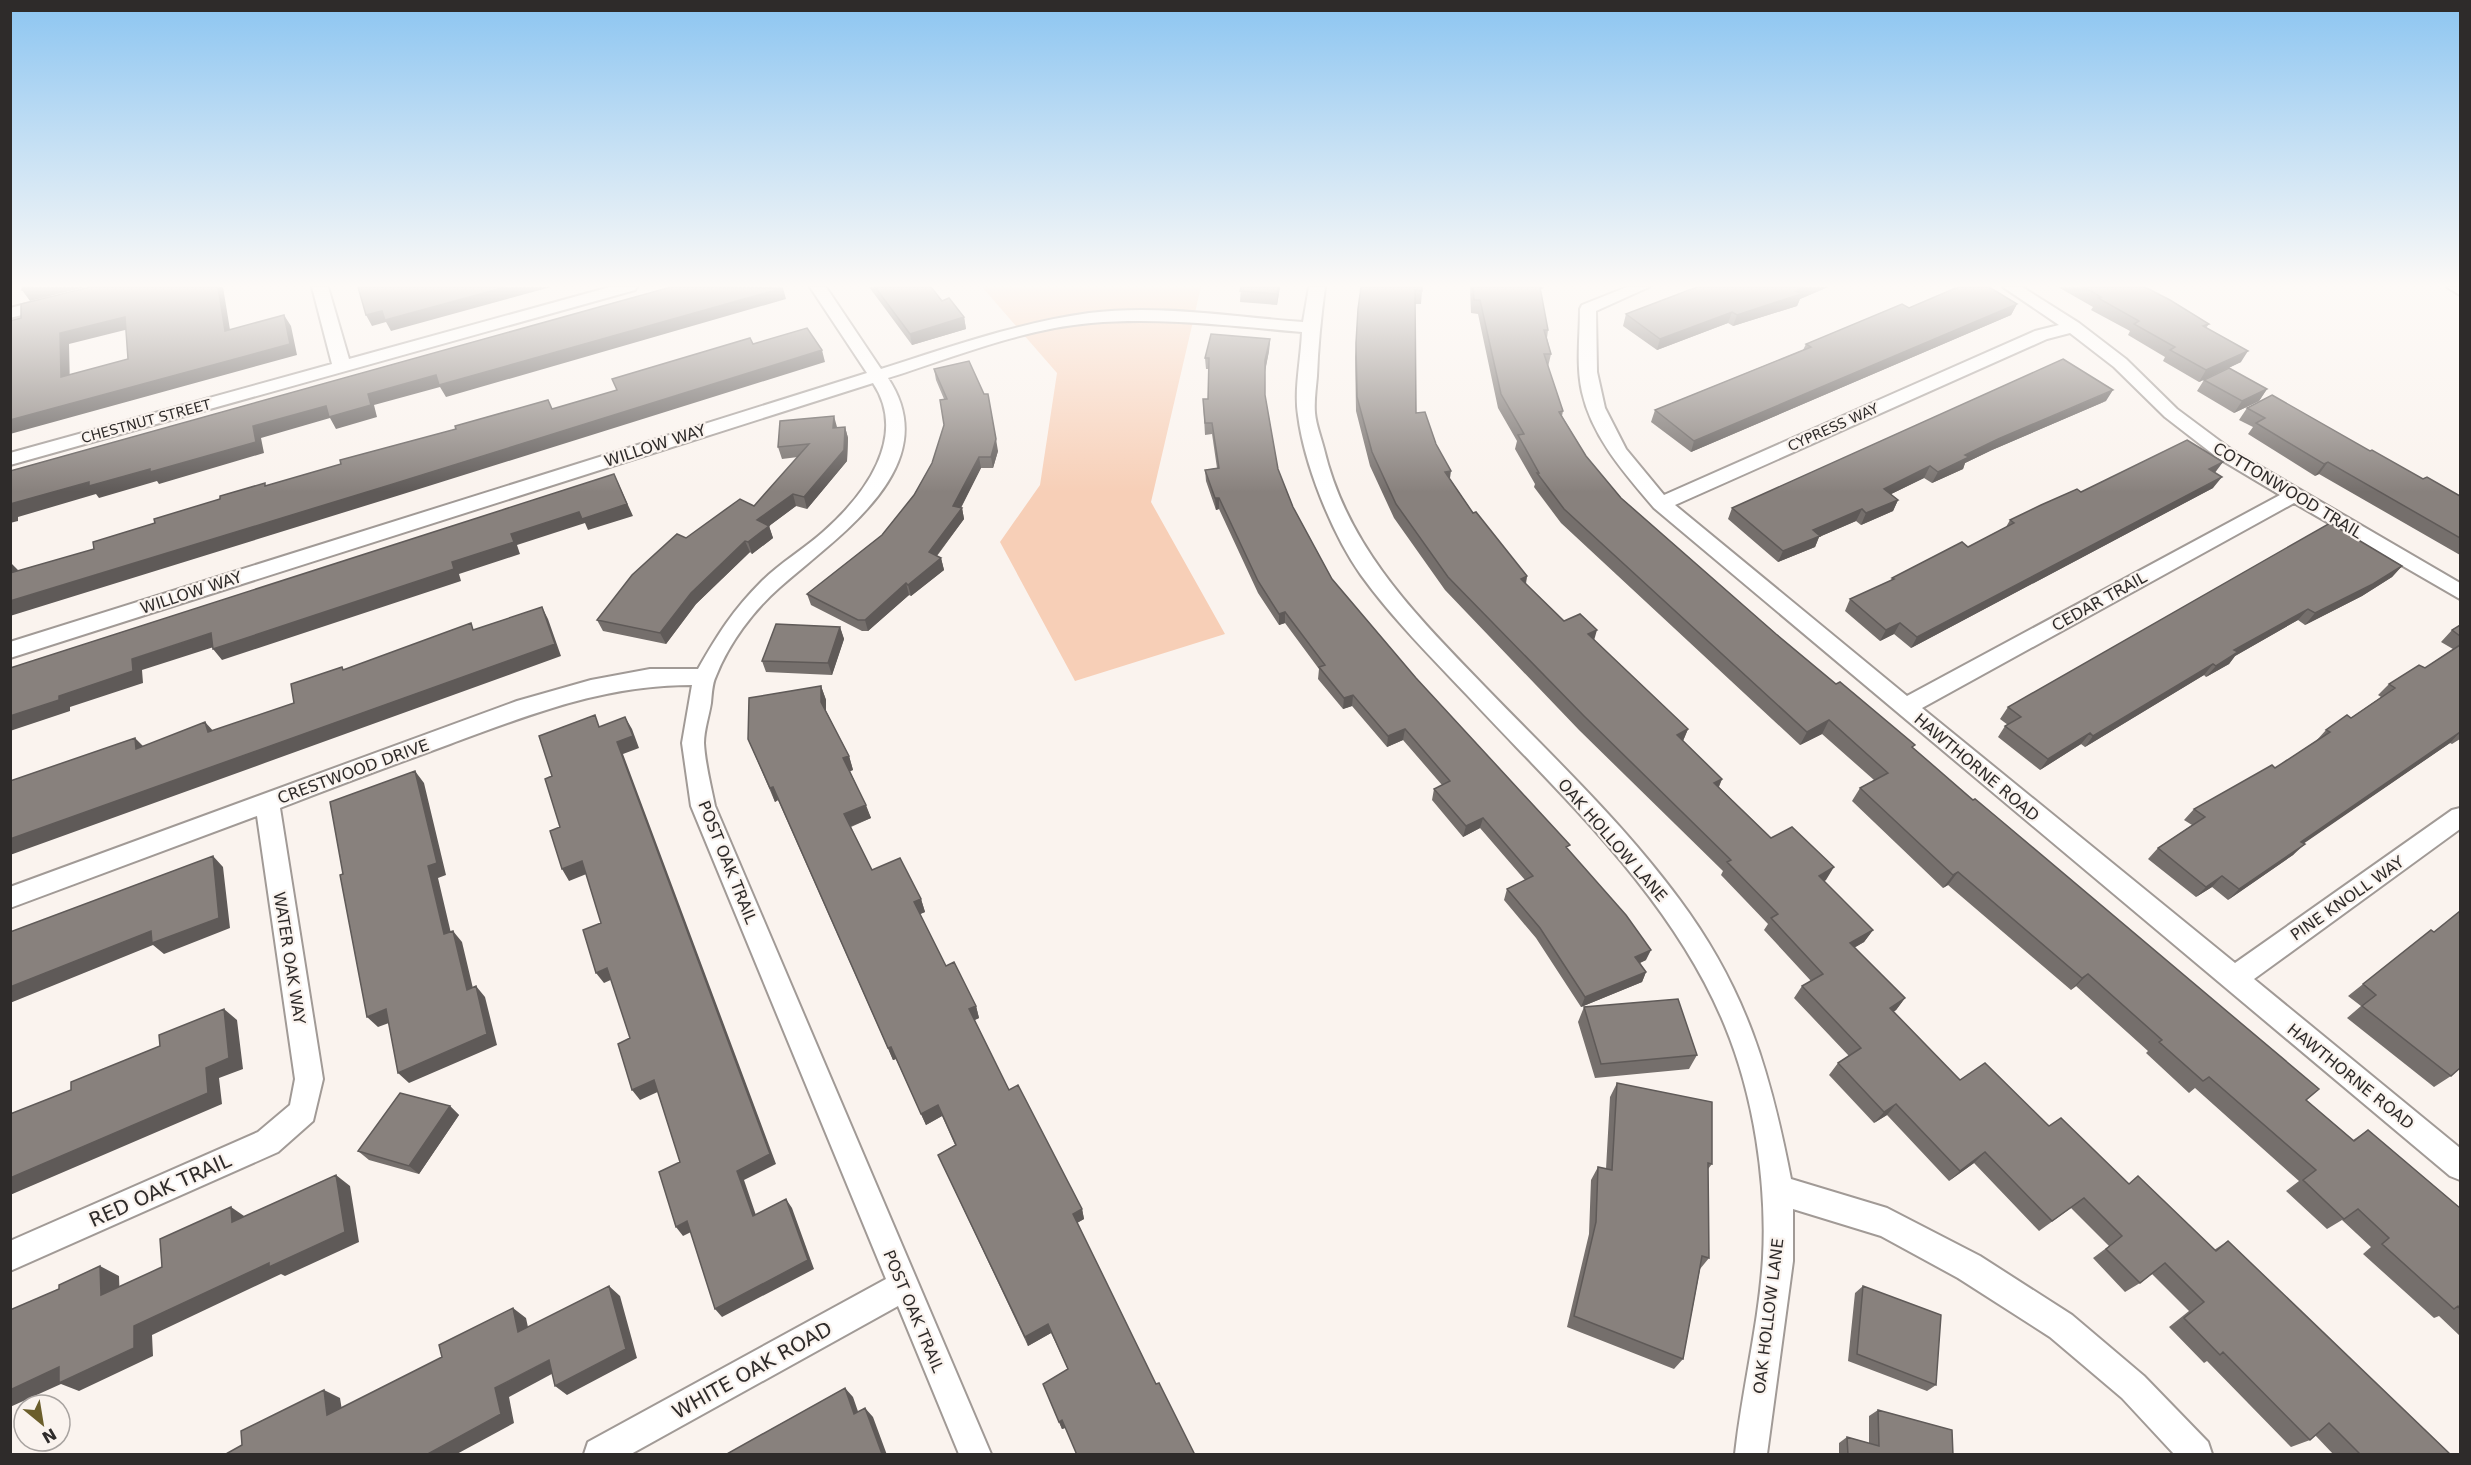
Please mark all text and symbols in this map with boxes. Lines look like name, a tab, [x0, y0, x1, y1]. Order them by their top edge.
street label: CHESTNUT STREET	[79, 396, 213, 446]
street label: CYPRESS WAY	[1785, 400, 1881, 454]
street label: WILLOW WAY	[602, 420, 709, 471]
street label: COTTONWOOD TRAIL	[2210, 438, 2366, 543]
street label: WILLOW WAY	[138, 567, 245, 618]
street label: CEDAR TRAIL	[2049, 568, 2150, 635]
street label: HAWTHORNE ROAD	[1910, 710, 2043, 825]
street label: CRESTWOOD DRIVE	[275, 735, 432, 808]
street label: OAK HOLLOW LANE	[1554, 775, 1671, 906]
street label: POST OAK TRAIL	[694, 798, 761, 927]
street label: PINE KNOLL WAY	[2287, 852, 2408, 945]
street label: WATER OAK WAY	[270, 890, 309, 1026]
street label: HAWTHORNE ROAD	[2284, 1020, 2418, 1133]
street label: RED OAK TRAIL	[85, 1148, 235, 1232]
street label: OAK HOLLOW LANE	[1750, 1237, 1787, 1395]
street label: POST OAK TRAIL	[879, 1247, 948, 1375]
street label: WHITE OAK ROAD	[668, 1316, 836, 1424]
north arrow	[12, 1393, 72, 1453]
text: N	[39, 1424, 60, 1447]

